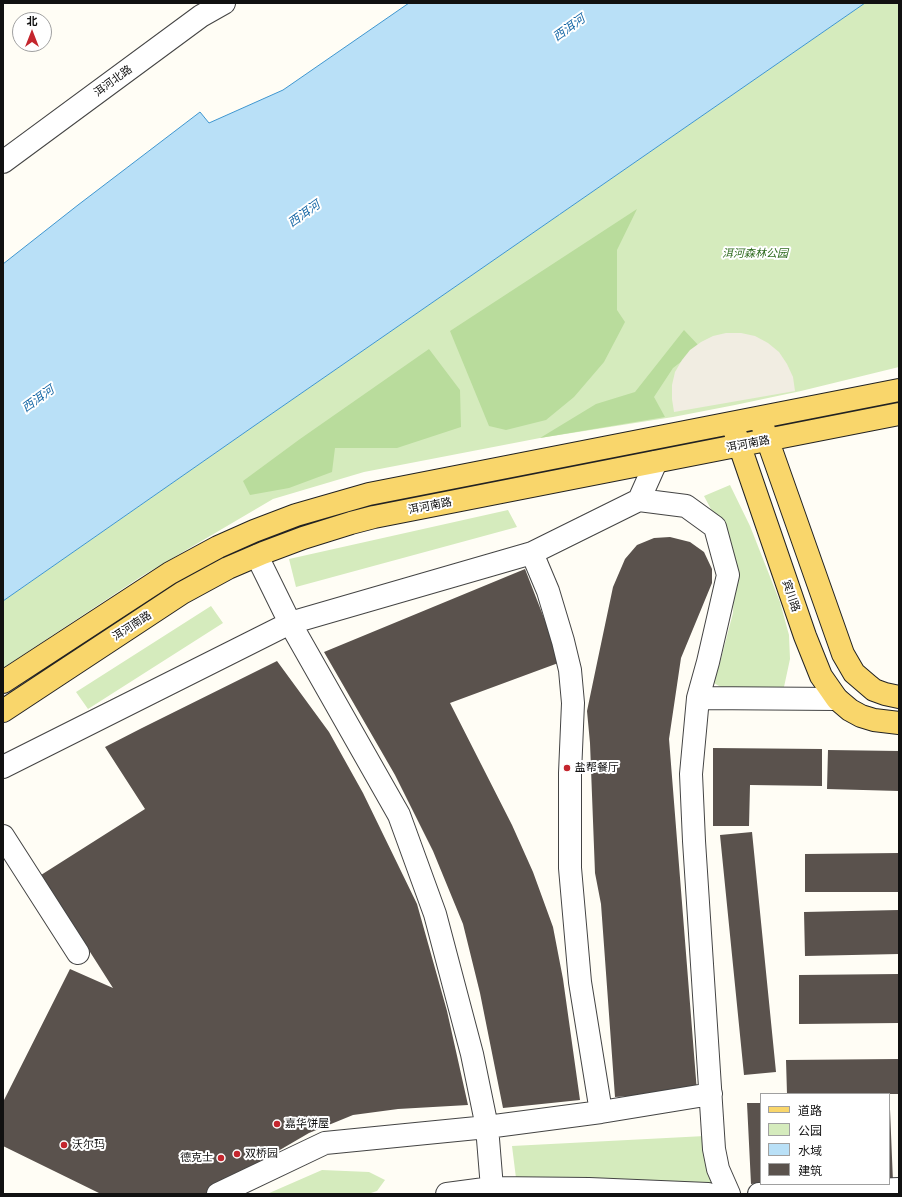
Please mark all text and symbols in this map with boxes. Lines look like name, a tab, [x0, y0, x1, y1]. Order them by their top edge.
north arrow	[12, 12, 52, 52]
water label: 西洱河	[550, 12, 588, 44]
text: 北	[27, 13, 38, 28]
street label: 洱河北路	[91, 63, 135, 99]
water label: 西洱河	[285, 198, 323, 230]
park label: 洱河森林公园	[722, 247, 788, 261]
water label: 西洱河	[19, 383, 57, 415]
street label: 洱河南路	[725, 433, 771, 455]
street label: 洱河南路	[407, 495, 453, 517]
street label: 宾川路	[779, 578, 803, 614]
street label: 洱河南路	[110, 608, 154, 644]
place label: 盐帮餐厅	[575, 761, 619, 775]
marker: 盐帮餐厅	[562, 763, 572, 773]
legend	[760, 1093, 890, 1185]
text: 道路	[798, 1102, 822, 1118]
place label: 嘉华饼屋	[285, 1117, 329, 1131]
marker: 嘉华饼屋	[272, 1119, 282, 1129]
text: 公园	[798, 1122, 822, 1138]
place label: 沃尔玛	[72, 1138, 105, 1152]
marker: 沃尔玛	[59, 1140, 69, 1150]
text: 水域	[798, 1142, 822, 1158]
place label: 双桥园	[245, 1147, 278, 1161]
marker: 双桥园	[232, 1149, 242, 1159]
place label: 德克士	[180, 1151, 213, 1165]
marker: 德克士	[216, 1153, 226, 1163]
text: 建筑	[798, 1162, 822, 1178]

